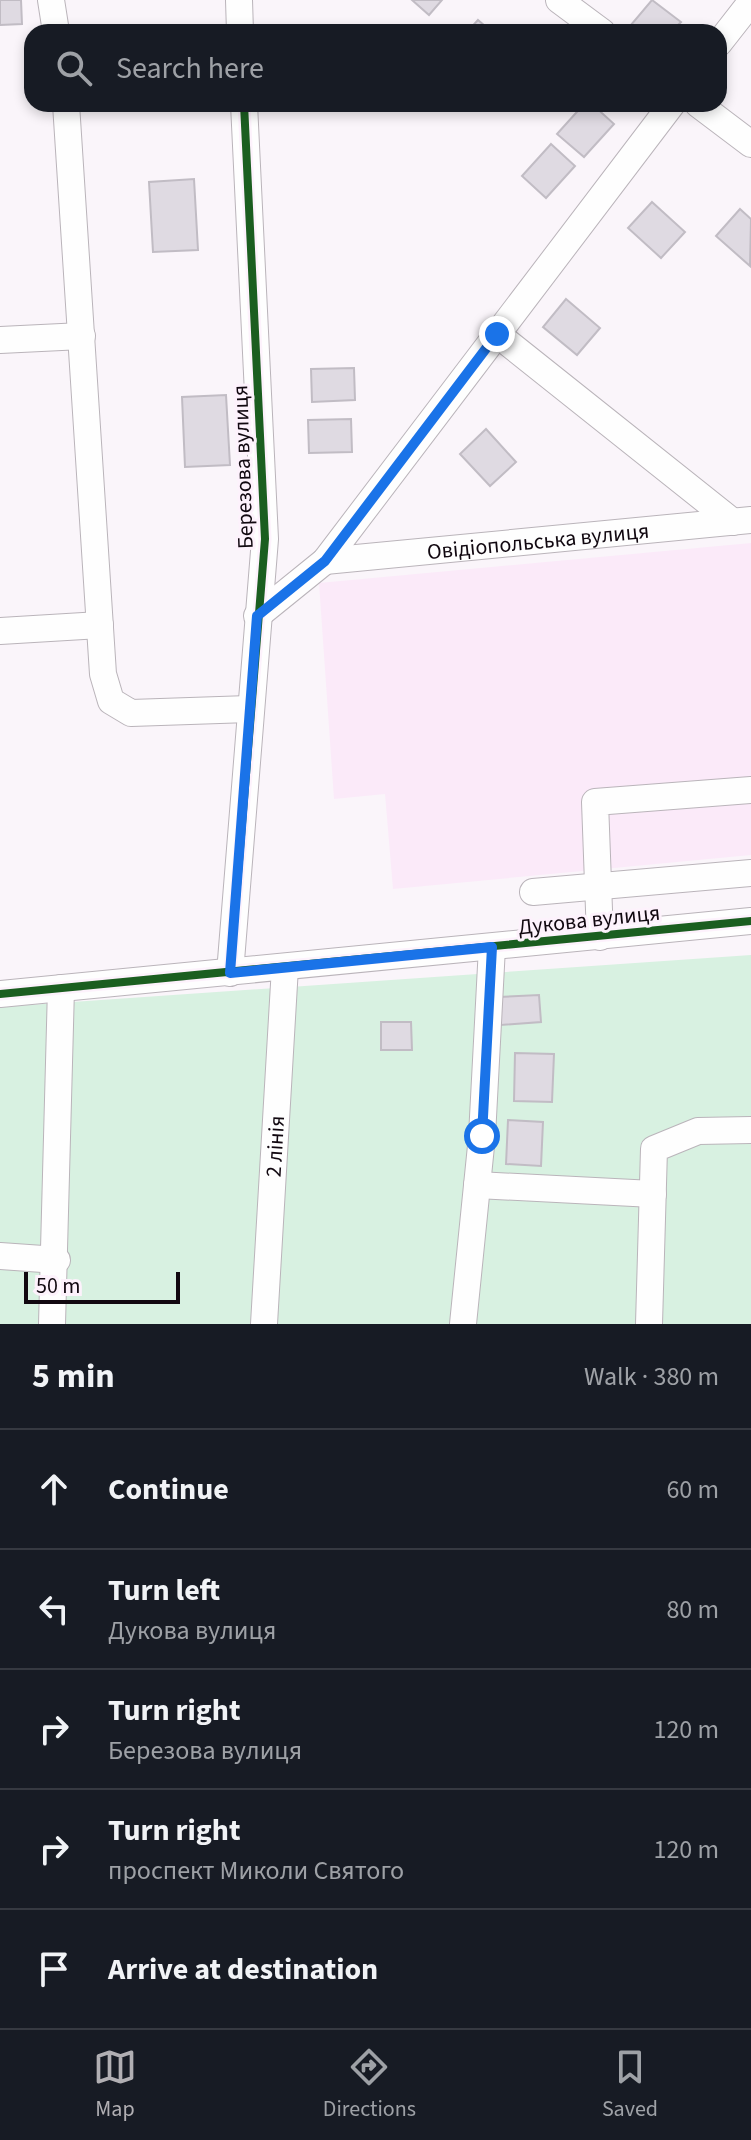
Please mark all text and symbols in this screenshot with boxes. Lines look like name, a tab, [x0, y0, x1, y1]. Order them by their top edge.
search box	[24, 24, 727, 112]
icon: search	[52, 46, 96, 90]
text: Search here	[116, 47, 264, 90]
route end	[479, 316, 515, 352]
street label: Березова вулиця	[224, 384, 262, 550]
street label: Овідіопольська вулиця	[426, 515, 651, 568]
street label: Дукова вулиця	[517, 897, 662, 943]
street label: 2 лінія	[258, 1115, 293, 1178]
route start	[464, 1118, 500, 1154]
scale bar	[24, 1268, 180, 1304]
text: 50 m	[36, 1270, 81, 1302]
text: 5 min	[32, 1352, 115, 1401]
text: Walk · 380 m	[584, 1358, 719, 1395]
icon: ahead	[32, 1467, 76, 1511]
text: Continue	[108, 1468, 229, 1511]
text: 60 m	[666, 1471, 719, 1508]
text: Turn left	[108, 1569, 220, 1612]
icon: left	[32, 1587, 76, 1631]
text: 80 m	[666, 1591, 719, 1628]
text: Дукова вулиця	[108, 1612, 276, 1649]
text: Turn right	[108, 1689, 240, 1732]
icon: right	[32, 1707, 76, 1751]
text: 120 m	[653, 1711, 719, 1748]
text: Березова вулиця	[108, 1732, 302, 1769]
text: Turn right	[108, 1809, 240, 1852]
icon: right	[32, 1827, 76, 1871]
text: 120 m	[653, 1831, 719, 1868]
text: проспект Миколи Святого	[108, 1852, 404, 1889]
icon: arrive	[32, 1947, 76, 1991]
text: Arrive at destination	[108, 1948, 378, 1991]
tab: Map	[93, 2045, 137, 2125]
tab: Directions	[323, 2045, 416, 2125]
tab: Saved	[602, 2045, 658, 2125]

